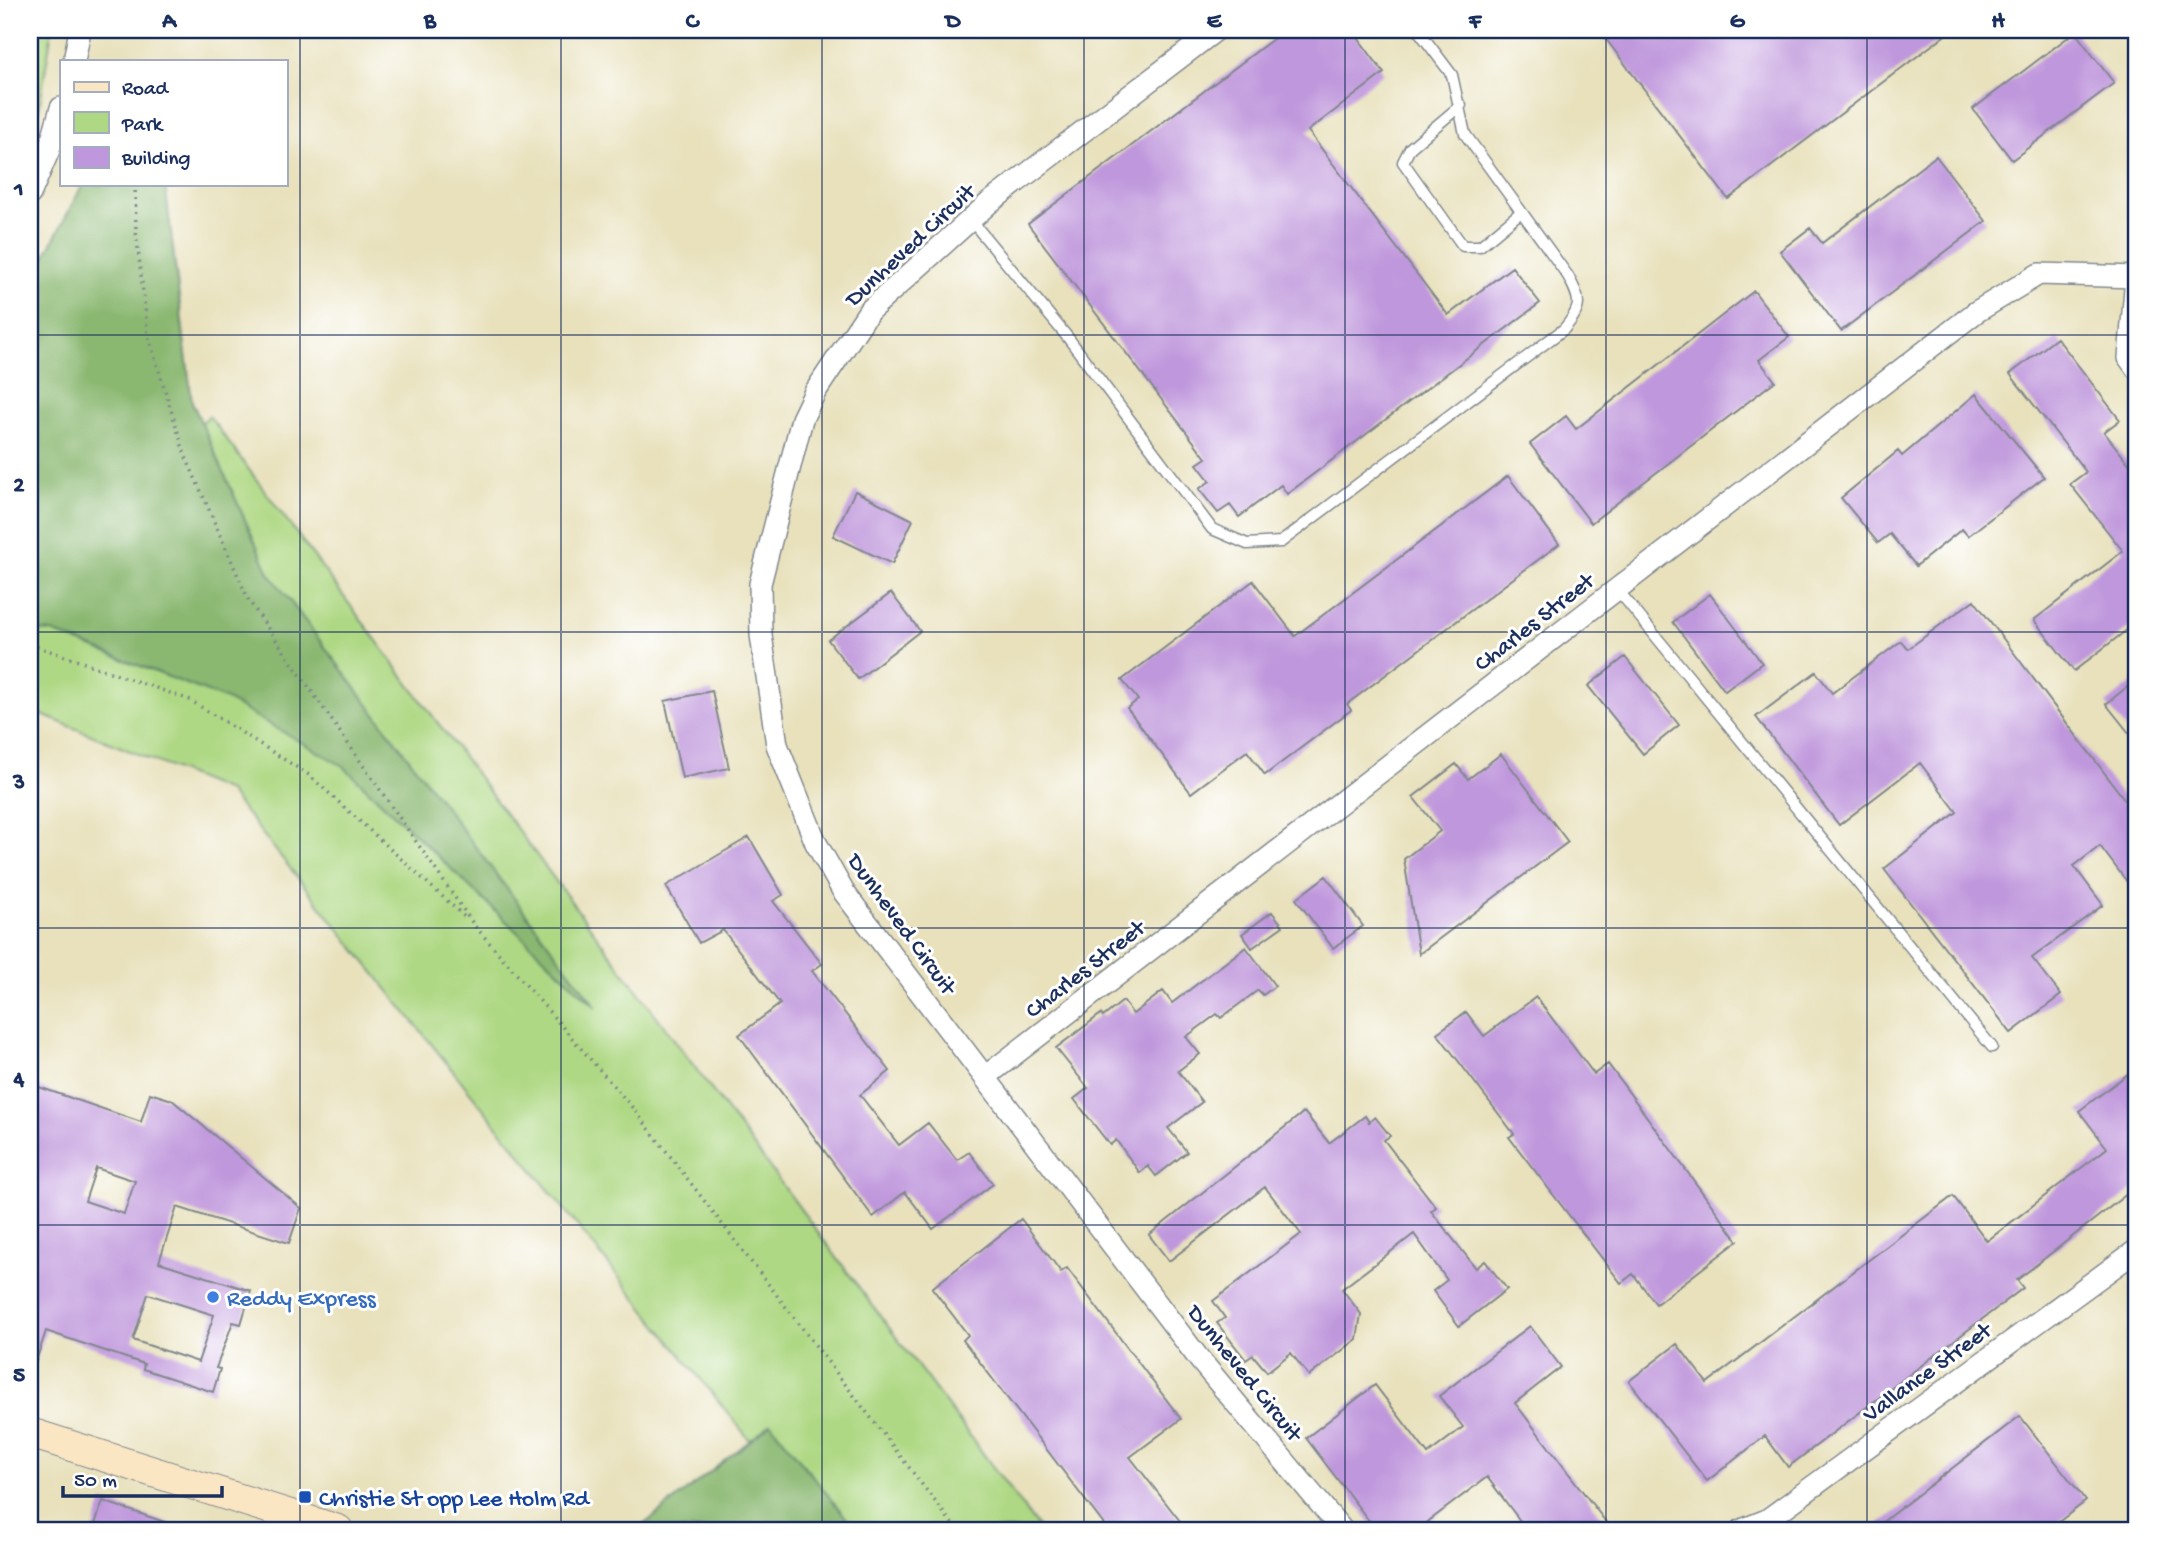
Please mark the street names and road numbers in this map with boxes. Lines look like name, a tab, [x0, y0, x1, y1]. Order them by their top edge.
street label: Dunheved Circuit	[839, 177, 984, 316]
street label: Charles Street	[1470, 567, 1603, 679]
street label: Dunheved Circuit	[838, 847, 962, 1003]
street label: Charles Street	[1021, 914, 1154, 1026]
street label: Dunheved Circuit	[1178, 1298, 1309, 1450]
street label: Vallance Street	[1857, 1316, 2000, 1431]

